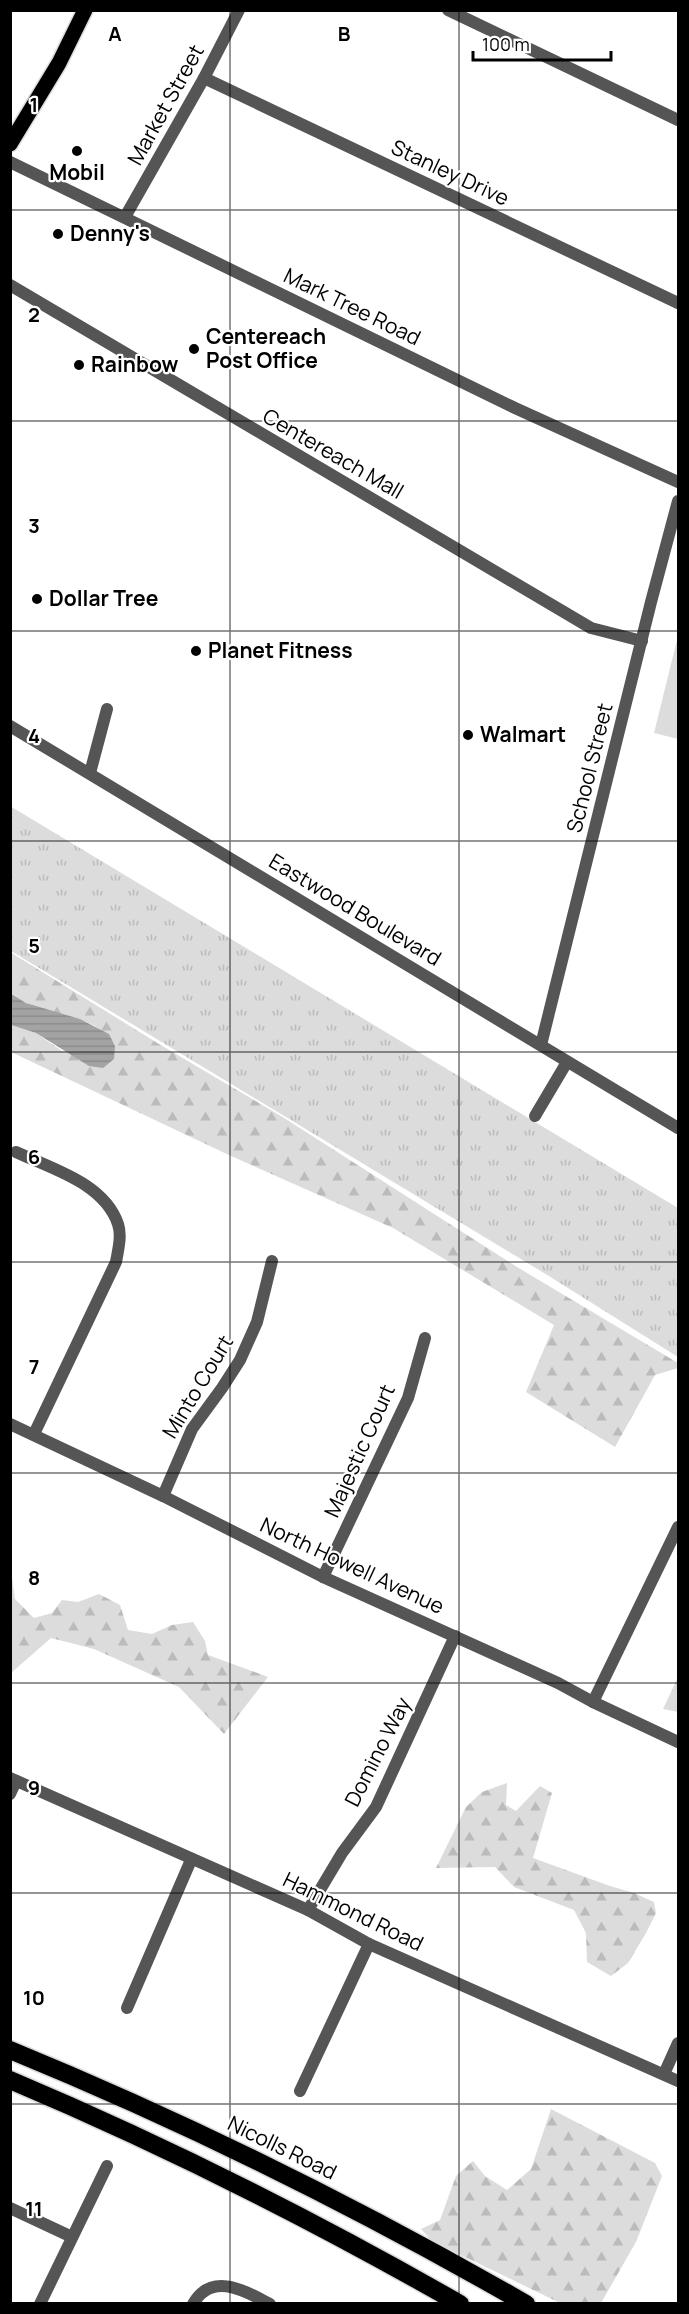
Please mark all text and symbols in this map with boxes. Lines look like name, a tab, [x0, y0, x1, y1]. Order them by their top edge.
text: A	[108, 20, 122, 47]
text: B	[338, 20, 351, 47]
scale bar	[473, 24, 611, 62]
text: 100 m	[482, 32, 530, 56]
street label: Market Street	[120, 39, 210, 170]
text: 1	[30, 91, 38, 118]
street label: Stanley Drive	[387, 133, 514, 212]
marker: Mobil	[70, 144, 84, 158]
place label: Mobil	[49, 158, 105, 186]
place label: Denny's	[70, 219, 150, 247]
marker: Denny's	[51, 227, 65, 241]
street label: Mark Tree Road	[279, 261, 425, 351]
text: 2	[28, 301, 40, 328]
place label: Centereach Post Office	[206, 322, 326, 374]
marker: Centereach Post Office	[187, 342, 201, 356]
place label: Rainbow	[91, 350, 178, 378]
marker: Rainbow	[72, 358, 86, 372]
street label: Centereach Mall	[258, 401, 409, 505]
text: 3	[28, 512, 40, 539]
place label: Dollar Tree	[49, 584, 158, 612]
marker: Dollar Tree	[30, 592, 44, 606]
place label: Planet Fitness	[208, 636, 353, 664]
marker: Planet Fitness	[189, 644, 203, 658]
street label: School Street	[559, 700, 619, 836]
place label: Walmart	[480, 720, 566, 748]
text: 4	[28, 722, 40, 749]
marker: Walmart	[461, 728, 475, 742]
street label: Eastwood Boulevard	[264, 847, 447, 972]
text: 5	[28, 932, 40, 959]
text: 6	[28, 1143, 40, 1170]
street label: Minto Court	[155, 1330, 239, 1443]
text: 7	[29, 1353, 39, 1380]
street label: Majestic Court	[317, 1380, 401, 1522]
street label: North Howell Avenue	[256, 1510, 449, 1620]
text: 8	[28, 1564, 40, 1591]
street label: Domino Way	[338, 1692, 417, 1811]
text: 9	[28, 1774, 40, 1801]
street label: Hammond Road	[279, 1865, 428, 1957]
text: 10	[23, 1984, 45, 2011]
street label: Nicolls Road	[223, 2109, 342, 2186]
text: 11	[25, 2195, 43, 2222]

